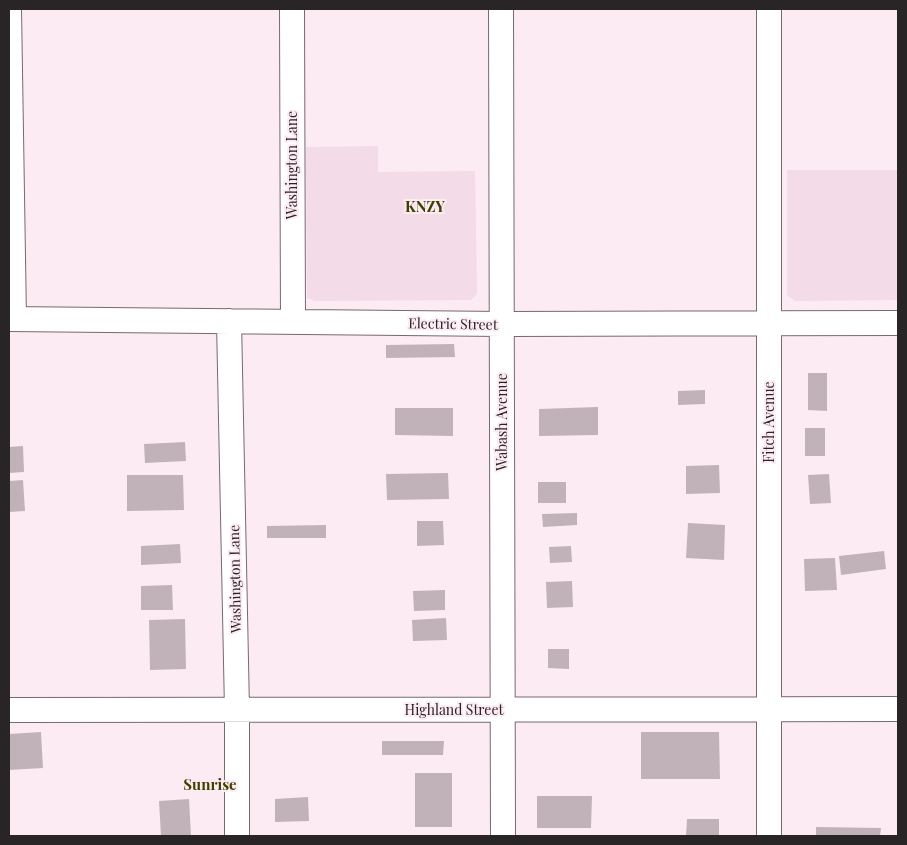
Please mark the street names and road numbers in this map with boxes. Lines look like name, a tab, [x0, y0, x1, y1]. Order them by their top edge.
street label: Washington Lane	[282, 111, 301, 220]
street label: Electric Street	[408, 313, 499, 334]
street label: Wabash Avenue	[492, 373, 511, 472]
street label: Fitch Avenue	[759, 381, 778, 463]
street label: Washington Lane	[224, 525, 245, 634]
street label: Highland Street	[405, 700, 504, 719]

